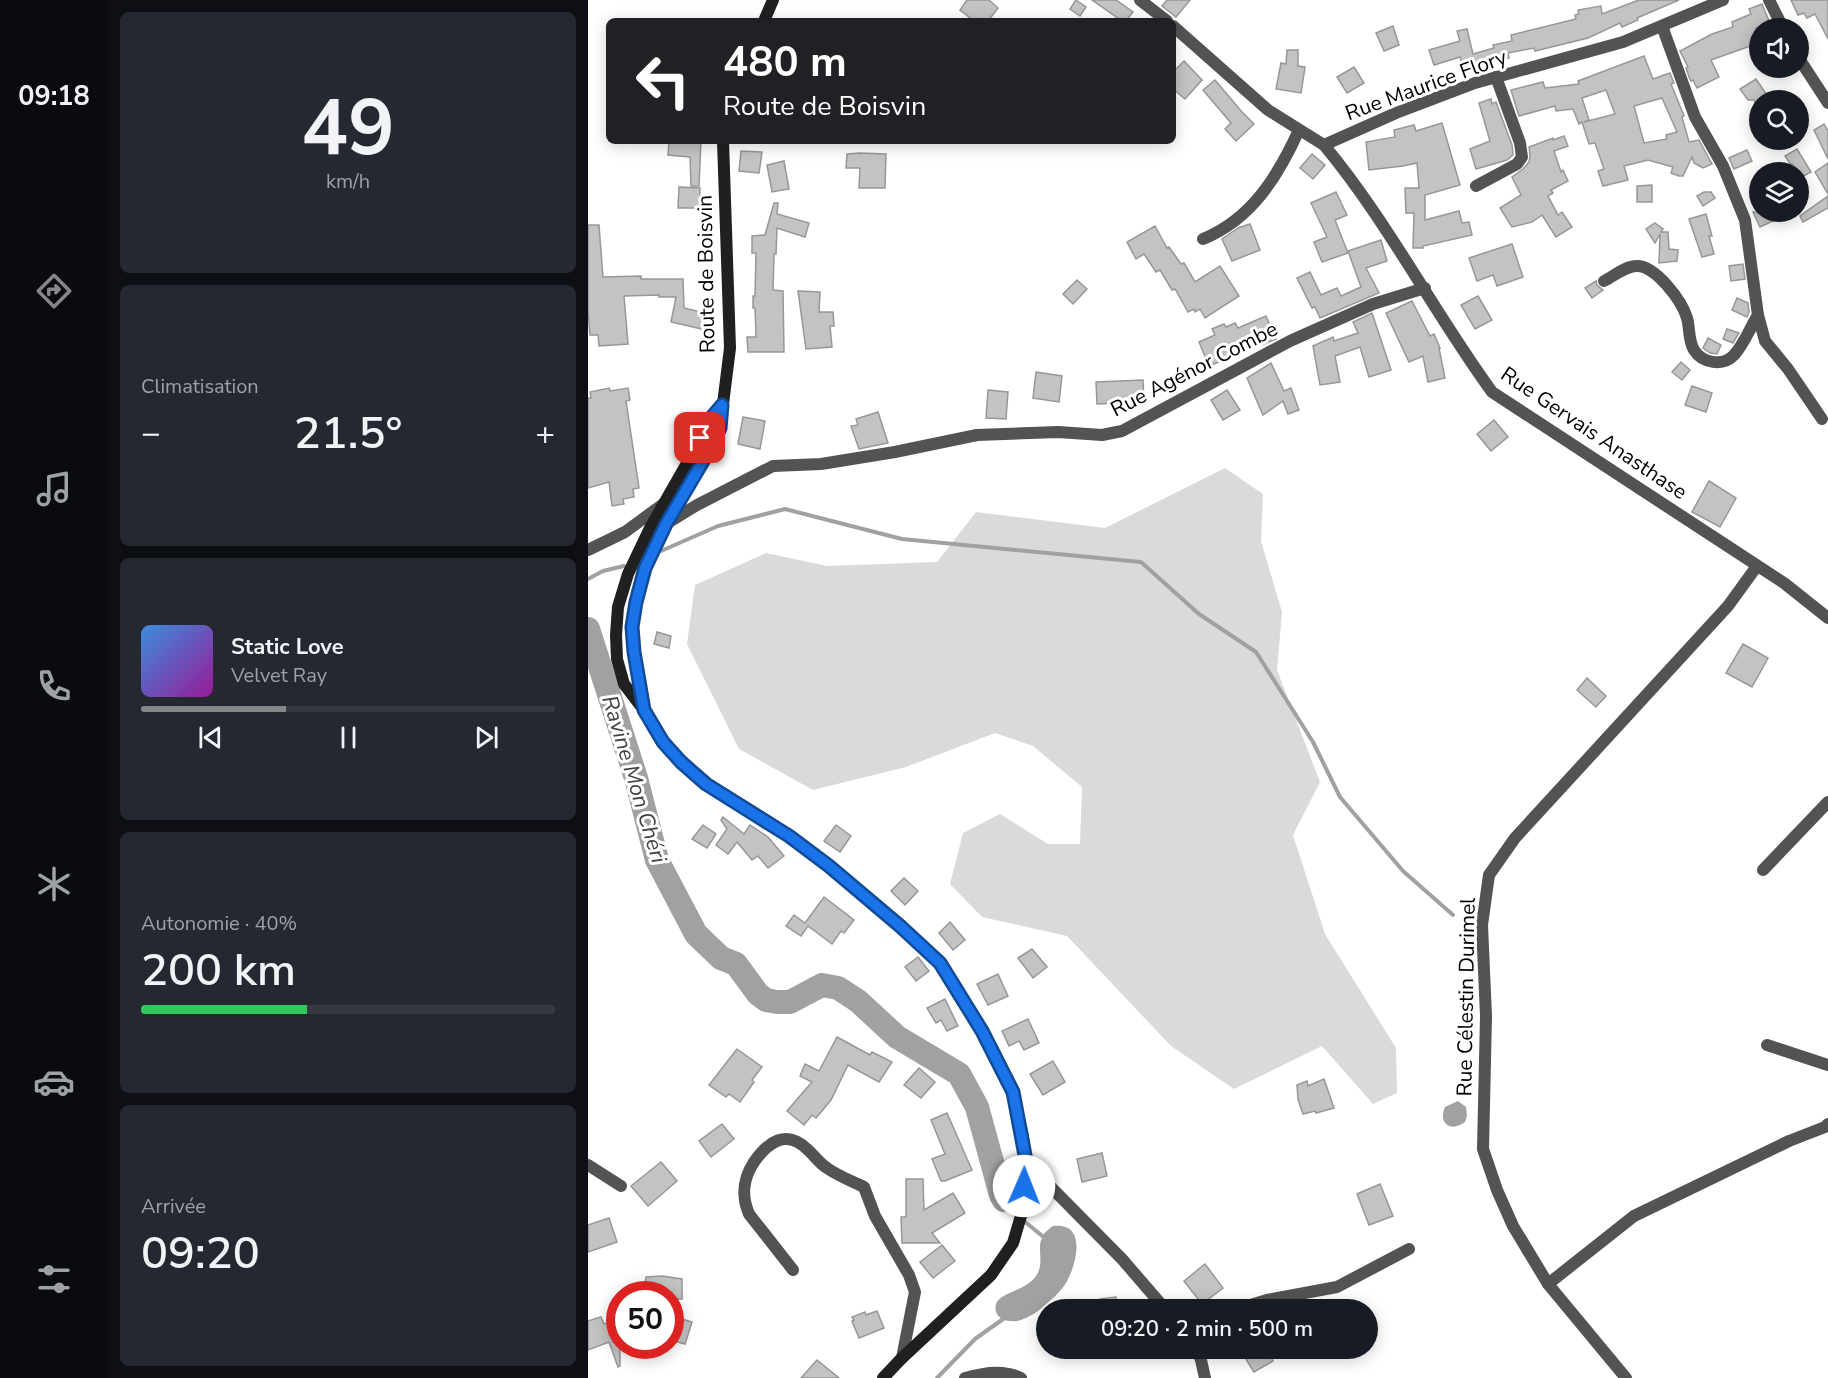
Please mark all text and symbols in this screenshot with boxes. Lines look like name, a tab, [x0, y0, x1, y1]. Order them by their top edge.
map controls	[1749, 18, 1809, 222]
button: sound	[1749, 18, 1809, 78]
text: 480 m	[723, 34, 847, 91]
icon: left	[624, 42, 702, 120]
street label: Rue Maurice Flory	[1341, 43, 1511, 127]
text: 49	[301, 75, 395, 182]
text: 09:18	[18, 78, 90, 115]
text: Route de Boisvin	[723, 88, 926, 125]
button: search	[1749, 90, 1809, 150]
button: layers	[1749, 162, 1809, 222]
text: km/h	[326, 168, 370, 195]
street label: Route de Boisvin	[691, 195, 721, 353]
icon: directions	[33, 270, 75, 312]
street label: Rue Agénor Combe	[1106, 315, 1282, 423]
street label: Rue Gervais Anasthase	[1495, 360, 1693, 506]
text: Climatisation	[141, 373, 259, 400]
text: 21.5°	[294, 403, 402, 464]
text: −	[141, 411, 161, 456]
text: +	[535, 411, 555, 456]
pin	[674, 412, 725, 463]
icon: arrive	[683, 421, 716, 454]
icon: music	[33, 468, 75, 510]
text: Static Love	[231, 632, 344, 662]
text: Velvet Ray	[231, 662, 327, 689]
icon: phone	[33, 665, 75, 707]
water label: Ravine Mon Chéri	[594, 692, 674, 868]
icon: previous	[194, 721, 227, 754]
icon: pause	[332, 721, 365, 754]
icon: next	[470, 721, 503, 754]
icon: climate	[33, 863, 75, 905]
street label: Rue Célestin Durimel	[1450, 897, 1482, 1097]
text: Autonomie · 40%	[141, 910, 297, 937]
text: 200 km	[141, 940, 296, 1001]
icon: car	[33, 1061, 75, 1103]
position arrow	[992, 1154, 1056, 1218]
text: Arrivée	[141, 1193, 206, 1220]
text: 09:20	[141, 1223, 260, 1284]
icon: filters	[33, 1258, 75, 1300]
speed limit sign: 50	[606, 1281, 684, 1359]
text: 09:20 · 2 min · 500 m	[1101, 1314, 1313, 1344]

